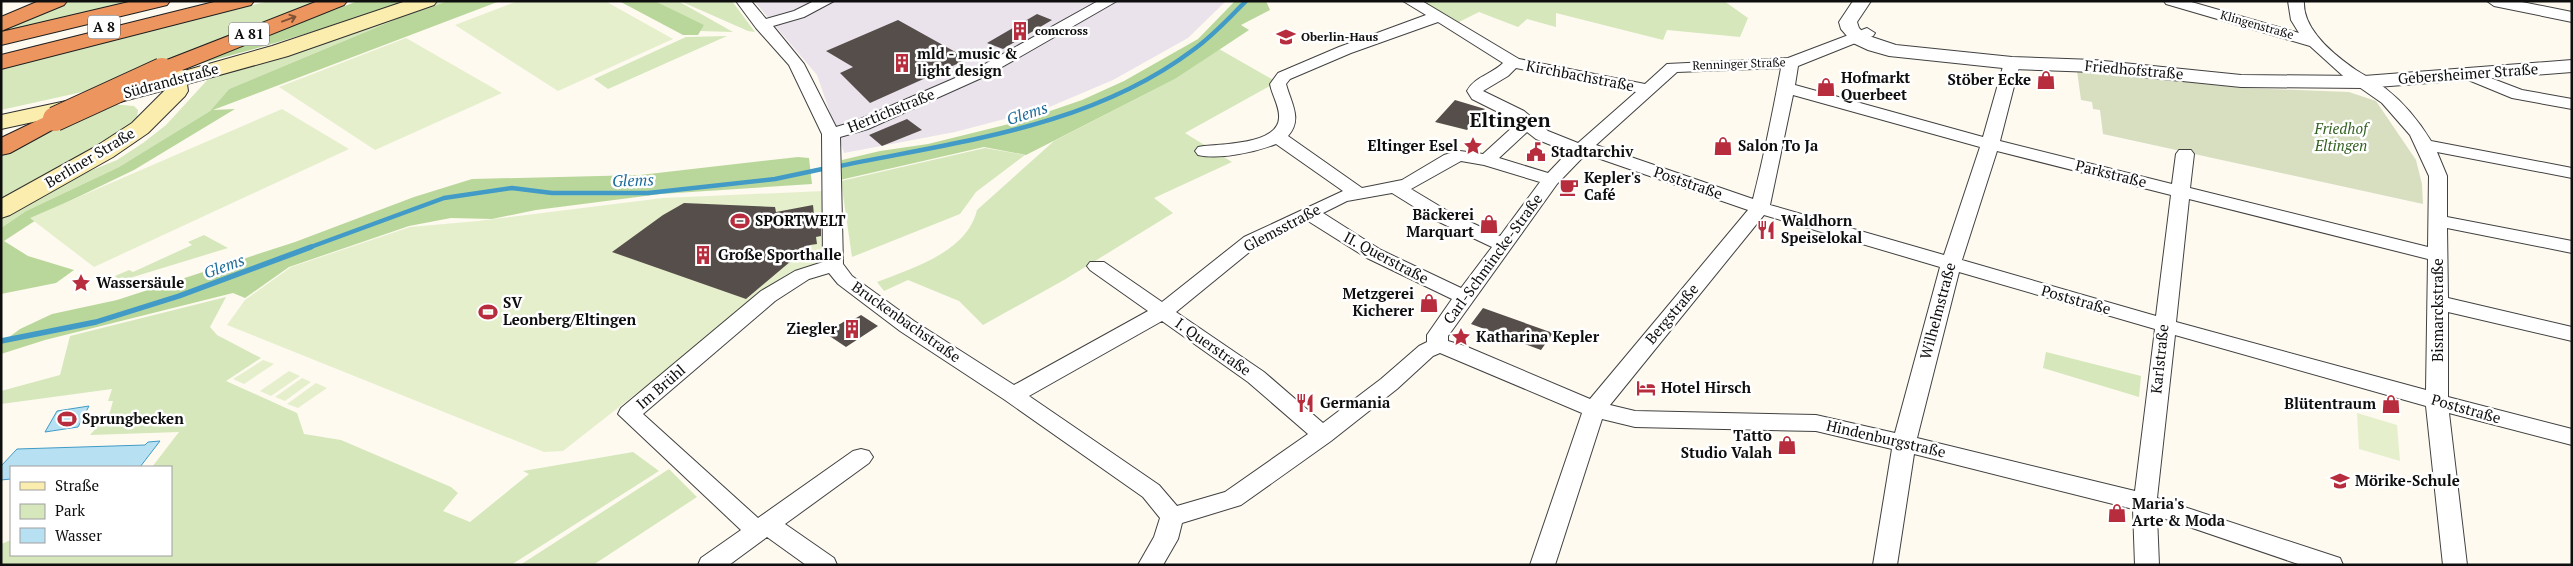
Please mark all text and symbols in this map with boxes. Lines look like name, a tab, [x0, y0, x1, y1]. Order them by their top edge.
street label: Klingenstraße	[2219, 7, 2296, 42]
one-way arrow	[280, 14, 296, 23]
road number: A 8	[88, 16, 120, 38]
building icon: comcross	[1009, 20, 1031, 42]
road number: A 81	[229, 22, 269, 46]
place label: comcross	[1035, 23, 1088, 38]
school or university icon: Oberlin-Haus	[1275, 26, 1297, 48]
place label: Oberlin-Haus	[1301, 29, 1379, 44]
place label: mld - music & light design	[917, 43, 1018, 80]
building icon: mld - music & light design	[891, 52, 913, 74]
street label: Renninger Straße	[1692, 54, 1786, 73]
street label: Kirchbachstraße	[1524, 55, 1636, 95]
street label: Friedhofstraße	[2084, 55, 2184, 83]
street label: Südrandstraße	[121, 58, 221, 102]
street label: Gebersheimer Straße	[2397, 58, 2539, 88]
place label: Hofmarkt Querbeet	[1841, 67, 1910, 104]
place label: Stöber Ecke	[1947, 69, 2031, 89]
shop icon: Stöber Ecke	[2035, 69, 2057, 91]
shop icon: Hofmarkt Querbeet	[1815, 76, 1837, 98]
street label: Hertichstraße	[844, 83, 937, 137]
water label: Glems	[1004, 96, 1051, 130]
district label: Eltingen	[1469, 106, 1551, 133]
park label: Friedhof Eltingen	[2313, 118, 2370, 155]
street label: Berliner Straße	[41, 122, 138, 192]
place label: Eltinger Esel	[1367, 135, 1458, 155]
place icon: Eltinger Esel	[1462, 135, 1484, 157]
shop icon: Salon To Ja	[1712, 135, 1734, 157]
place label: Salon To Ja	[1738, 135, 1819, 155]
public building icon: Stadtarchiv	[1525, 141, 1547, 163]
place label: Stadtarchiv	[1551, 141, 1634, 161]
street label: Parkstraße	[2074, 155, 2149, 192]
street label: Poststraße	[1651, 161, 1725, 203]
place label: Kepler's Café	[1584, 167, 1641, 204]
water label: Glems	[612, 168, 655, 192]
cafe icon: Kepler's Café	[1558, 176, 1580, 198]
street label: Carl-Schmincke-Straße	[1438, 189, 1546, 328]
street label: Glemsstraße	[1240, 198, 1323, 256]
place label: Bäckerei Marquart	[1406, 204, 1474, 241]
sports icon: SPORTWELT	[729, 210, 751, 232]
place label: SPORTWELT	[755, 210, 846, 230]
place label: Waldhorn Speiselokal	[1781, 210, 1862, 247]
shop icon: Bäckerei Marquart	[1478, 213, 1500, 235]
restaurant icon: Waldhorn Speiselokal	[1755, 219, 1777, 241]
street label: II. Querstraße	[1341, 226, 1432, 288]
building icon: Große Sporthalle	[692, 244, 714, 266]
place label: Große Sporthalle	[718, 244, 841, 264]
water label: Glems	[200, 248, 248, 284]
street label: Bismarckstraße	[2427, 258, 2447, 362]
street label: Wilhelmstraße	[1915, 260, 1960, 361]
place icon: Wassersäule	[70, 272, 92, 294]
place label: Wassersäule	[96, 272, 184, 292]
street label: Bruckenbachstraße	[848, 276, 965, 366]
street label: Bergstraße	[1640, 279, 1702, 348]
street label: Poststraße	[2039, 280, 2113, 318]
place label: Metzgerei Kicherer	[1343, 283, 1415, 320]
place label: SV Leonberg/Eltingen	[503, 292, 637, 329]
shop icon: Metzgerei Kicherer	[1418, 292, 1440, 314]
sports icon: SV Leonberg/Eltingen	[477, 301, 499, 323]
street label: I. Querstraße	[1172, 313, 1255, 380]
place label: Ziegler	[786, 318, 838, 338]
building icon: Ziegler	[841, 318, 863, 340]
street label: Karlstraße	[2145, 323, 2173, 395]
place icon: Katharina Kepler	[1450, 326, 1472, 348]
place label: Katharina Kepler	[1476, 326, 1600, 346]
street label: Im Brühl	[632, 359, 689, 413]
hotel icon: Hotel Hirsch	[1635, 377, 1657, 399]
place label: Hotel Hirsch	[1661, 377, 1751, 397]
street label: Poststraße	[2429, 389, 2503, 427]
restaurant icon: Germania	[1294, 392, 1316, 414]
place label: Germania	[1320, 392, 1391, 412]
place label: Blütentraum	[2284, 393, 2376, 413]
shop icon: Blütentraum	[2380, 393, 2402, 415]
sports icon: Sprungbecken	[56, 408, 78, 430]
place label: Sprungbecken	[82, 408, 184, 428]
street label: Hindenburgstraße	[1825, 415, 1948, 462]
place label: Tatto Studio Valah	[1681, 425, 1772, 462]
shop icon: Tatto Studio Valah	[1776, 434, 1798, 456]
legend	[10, 466, 172, 556]
school or university icon: Mörike-Schule	[2329, 470, 2351, 492]
place label: Mörike-Schule	[2355, 470, 2460, 490]
text: Straße	[55, 475, 99, 495]
place label: Maria's Arte & Moda	[2132, 493, 2226, 530]
text: Park	[55, 500, 85, 520]
shop icon: Maria's Arte & Moda	[2106, 502, 2128, 524]
text: Wasser	[55, 525, 102, 545]

